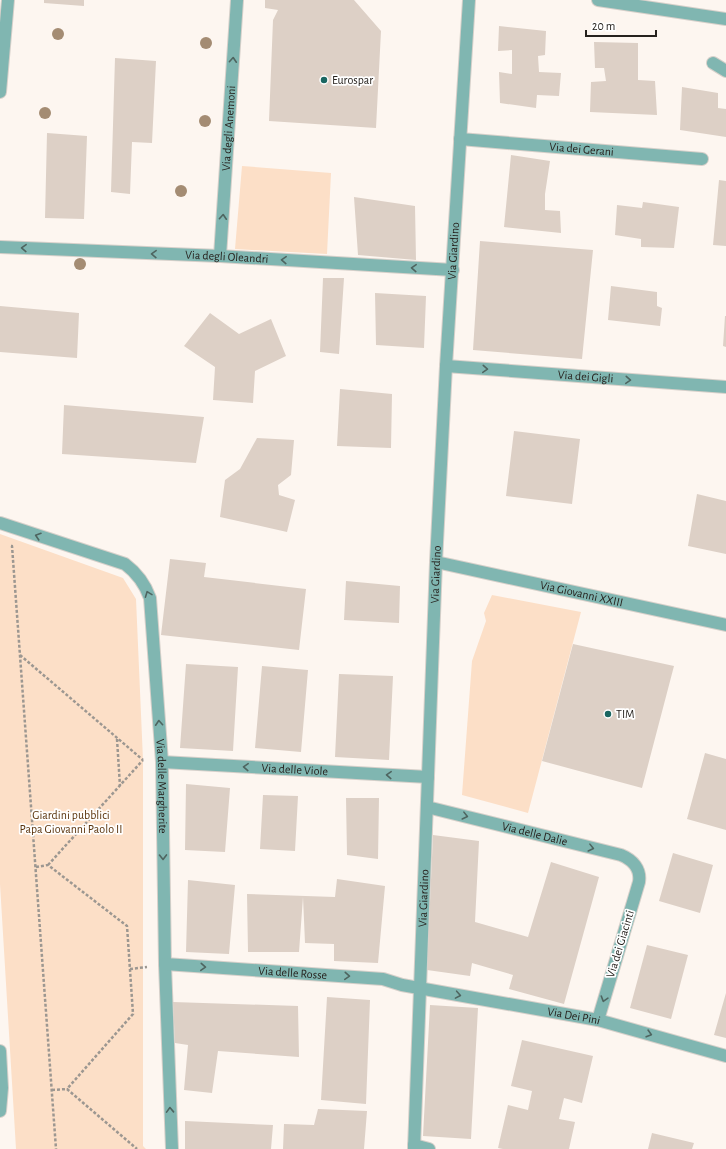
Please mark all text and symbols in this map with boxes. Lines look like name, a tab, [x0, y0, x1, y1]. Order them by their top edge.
scale bar	[586, 12, 656, 38]
text: 20 m	[592, 20, 615, 32]
one-way arrow	[229, 57, 238, 63]
place label: Eurospar	[332, 74, 373, 86]
marker: Eurospar	[319, 75, 329, 85]
street label: Via degli Anemoni	[220, 85, 237, 171]
street label: Via dei Gerani	[549, 140, 614, 158]
one-way arrow	[218, 214, 227, 220]
street label: Via Giardino	[445, 222, 461, 280]
one-way arrow	[21, 244, 27, 253]
one-way arrow	[151, 249, 157, 258]
street label: Via degli Oleandri	[185, 249, 269, 265]
one-way arrow	[281, 256, 287, 264]
one-way arrow	[411, 263, 417, 272]
one-way arrow	[481, 364, 488, 373]
street label: Via dei Gigli	[557, 368, 614, 385]
one-way arrow	[625, 375, 631, 384]
one-way arrow	[34, 532, 41, 541]
street label: Via Giardino	[428, 545, 443, 604]
street label: Via Giovanni XXIII	[539, 579, 624, 608]
one-way arrow	[145, 590, 153, 597]
place label: TIM	[616, 708, 635, 720]
marker: TIM	[603, 709, 613, 719]
one-way arrow	[155, 720, 164, 726]
street label: Via delle Margherite	[154, 738, 169, 834]
one-way arrow	[243, 762, 249, 771]
street label: Via delle Viole	[261, 762, 328, 777]
one-way arrow	[386, 770, 392, 779]
park label: Giardini pubblici Papa Giovanni Paolo II	[19, 809, 123, 835]
one-way arrow	[462, 812, 468, 820]
street label: Via delle Dalie	[501, 820, 569, 848]
one-way arrow	[588, 843, 594, 851]
one-way arrow	[159, 854, 167, 860]
street label: Via Giardino	[416, 869, 430, 927]
street label: Via dei Giacinti	[604, 909, 636, 979]
one-way arrow	[200, 962, 206, 971]
street label: Via delle Rosse	[258, 964, 328, 981]
one-way arrow	[344, 971, 350, 980]
one-way arrow	[455, 990, 461, 999]
one-way arrow	[600, 996, 609, 1003]
street label: Via Dei Pini	[546, 1005, 602, 1026]
one-way arrow	[645, 1029, 652, 1038]
one-way arrow	[166, 1107, 174, 1113]

